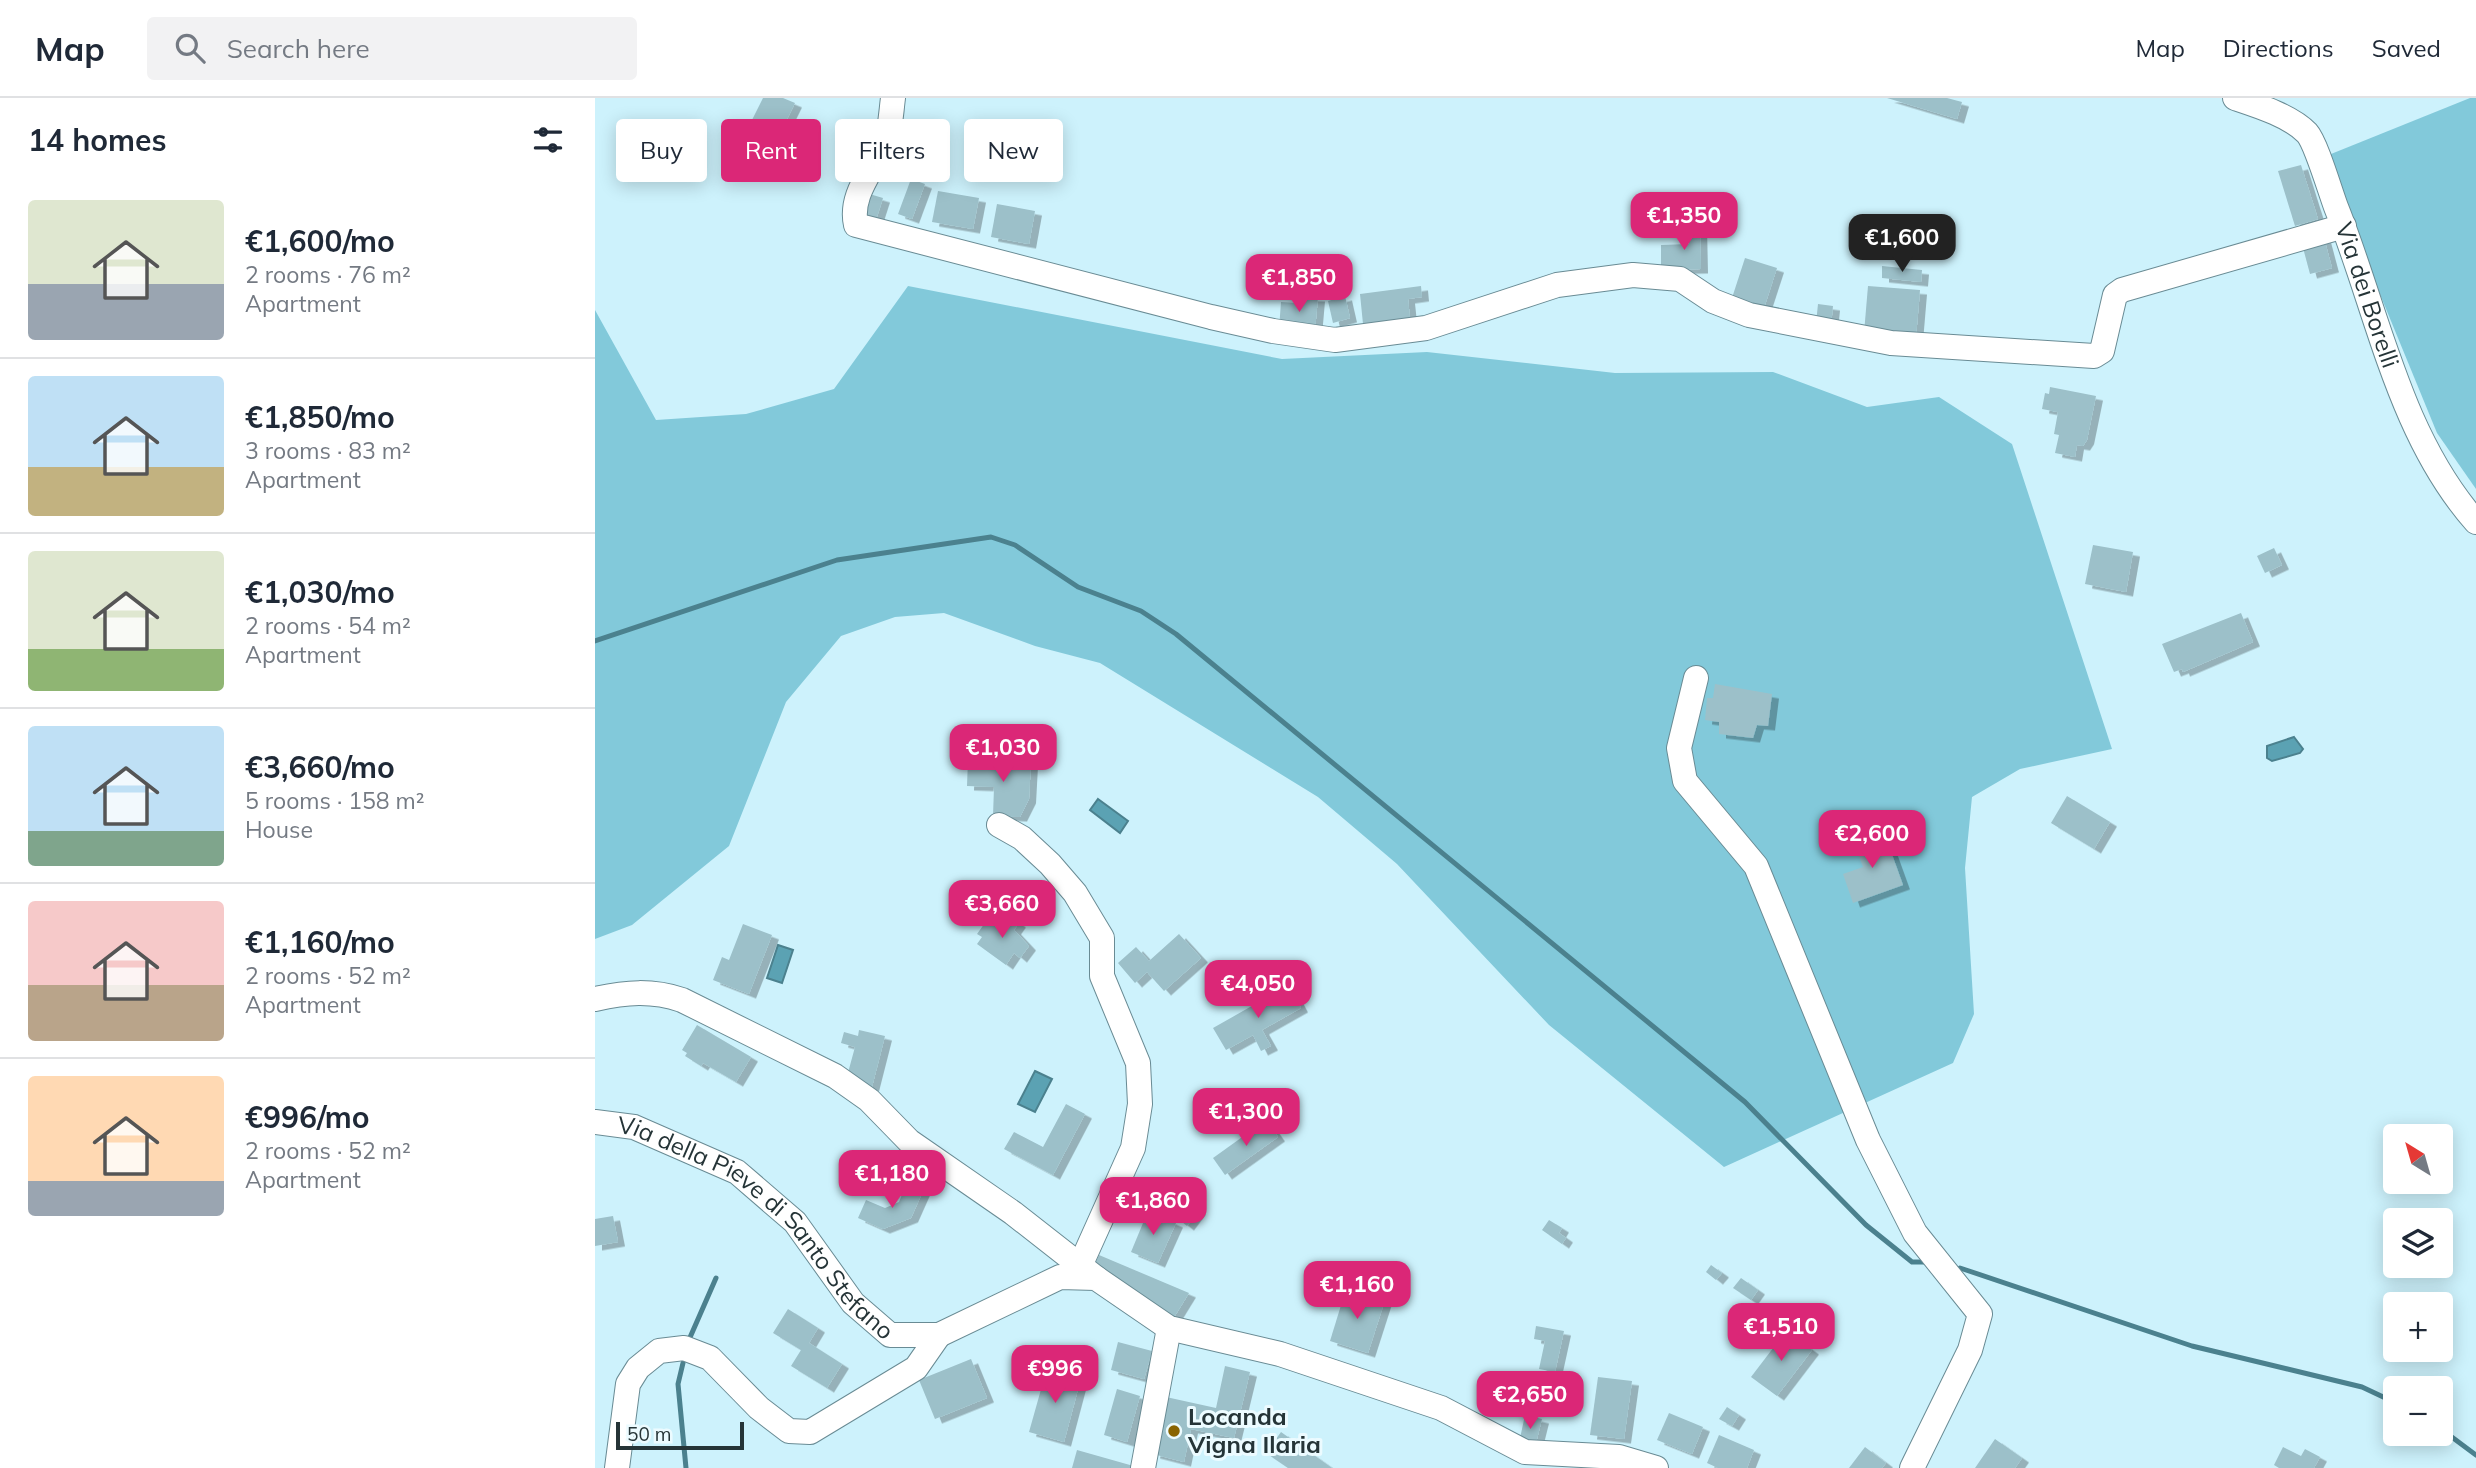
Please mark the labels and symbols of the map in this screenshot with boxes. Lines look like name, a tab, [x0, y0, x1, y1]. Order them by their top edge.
pin: €1,350	[1627, 192, 1741, 252]
pin: €1,600	[1845, 214, 1959, 274]
street label: Via dei Borelli	[2329, 218, 2406, 372]
pin: €1,850	[1242, 254, 1356, 314]
pin: €1,030	[946, 724, 1060, 784]
pin: €2,600	[1815, 810, 1929, 870]
pin: €3,660	[945, 880, 1059, 940]
pin: €4,050	[1201, 960, 1315, 1020]
pin: €1,300	[1189, 1088, 1303, 1148]
street label: Via della Pieve di Santo Stefano	[616, 1109, 900, 1346]
north arrow	[2383, 1124, 2453, 1194]
pin: €1,180	[835, 1150, 949, 1210]
pin: €1,860	[1096, 1178, 1210, 1237]
pin: €1,160	[1300, 1262, 1414, 1321]
pin: €1,510	[1724, 1304, 1838, 1363]
pin: €996	[1014, 1346, 1096, 1405]
pin: €2,650	[1473, 1372, 1587, 1431]
place label: Locanda Vigna Ilaria	[1187, 1401, 1321, 1459]
scale bar	[616, 1419, 744, 1451]
marker: Locanda Vigna Ilaria	[1166, 1423, 1182, 1439]

